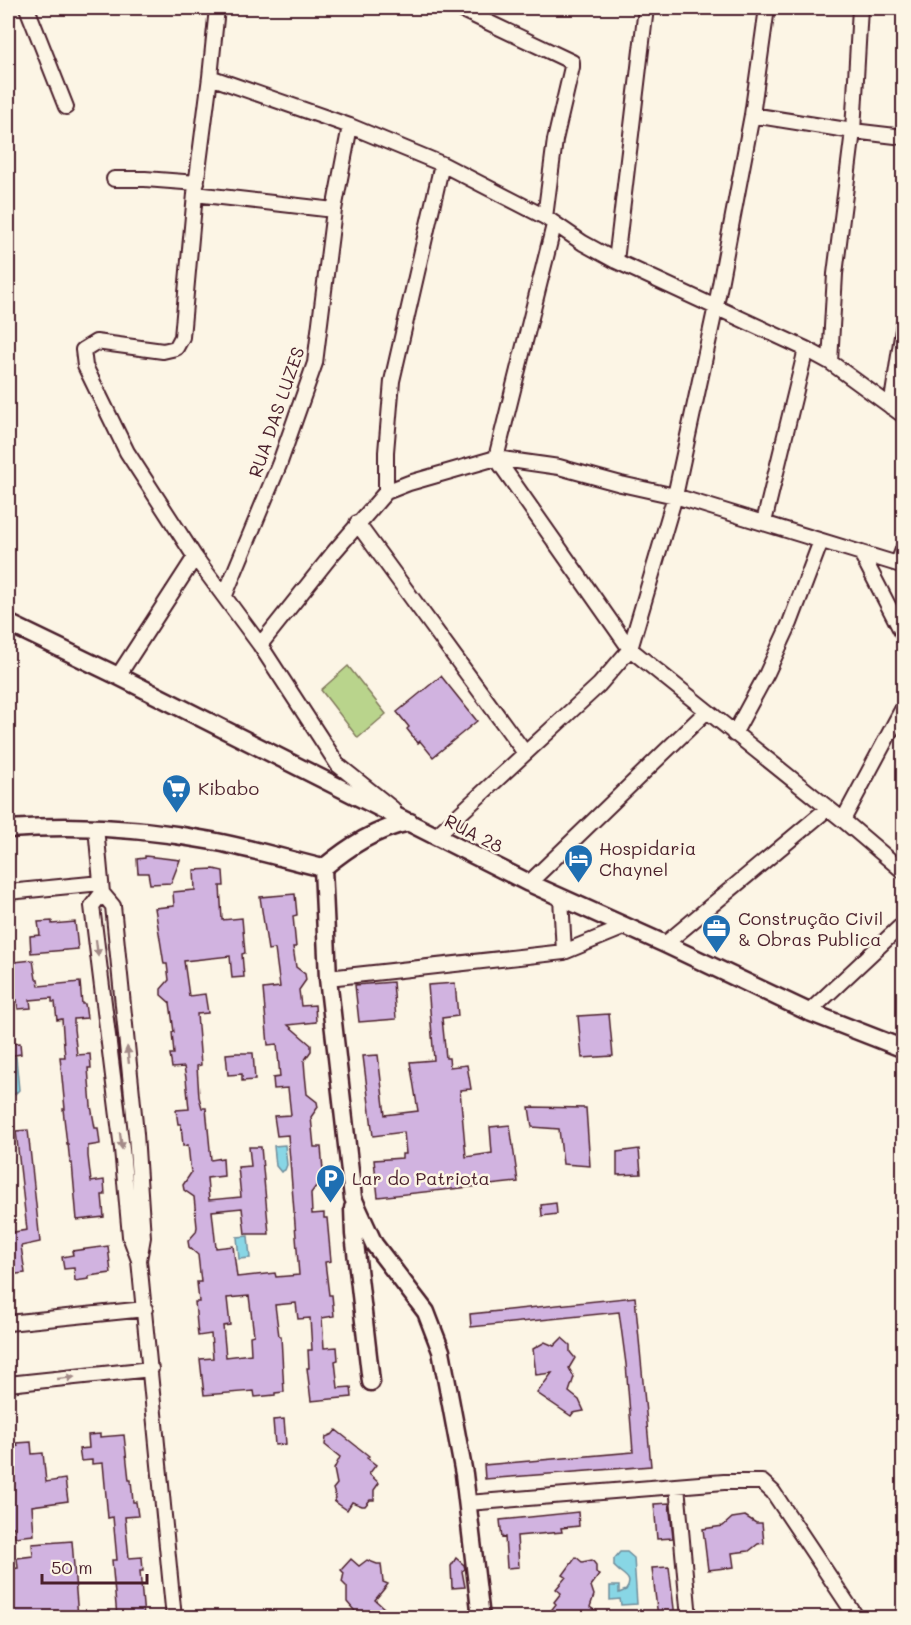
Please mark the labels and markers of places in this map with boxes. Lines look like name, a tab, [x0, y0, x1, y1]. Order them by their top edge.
supermarket icon: Kibabo	[161, 772, 193, 814]
place label: Kibabo	[198, 776, 260, 800]
place label: Hospidaria Chaynel	[599, 836, 696, 881]
hotel icon: Hospidaria Chaynel	[562, 842, 594, 884]
place label: Construção Civil & Obras Publica	[738, 906, 883, 951]
office icon: Construção Civil & Obras Publica	[701, 912, 733, 954]
parking icon: Lar do Patriota	[315, 1162, 347, 1204]
place label: Lar do Patriota	[352, 1166, 490, 1190]

